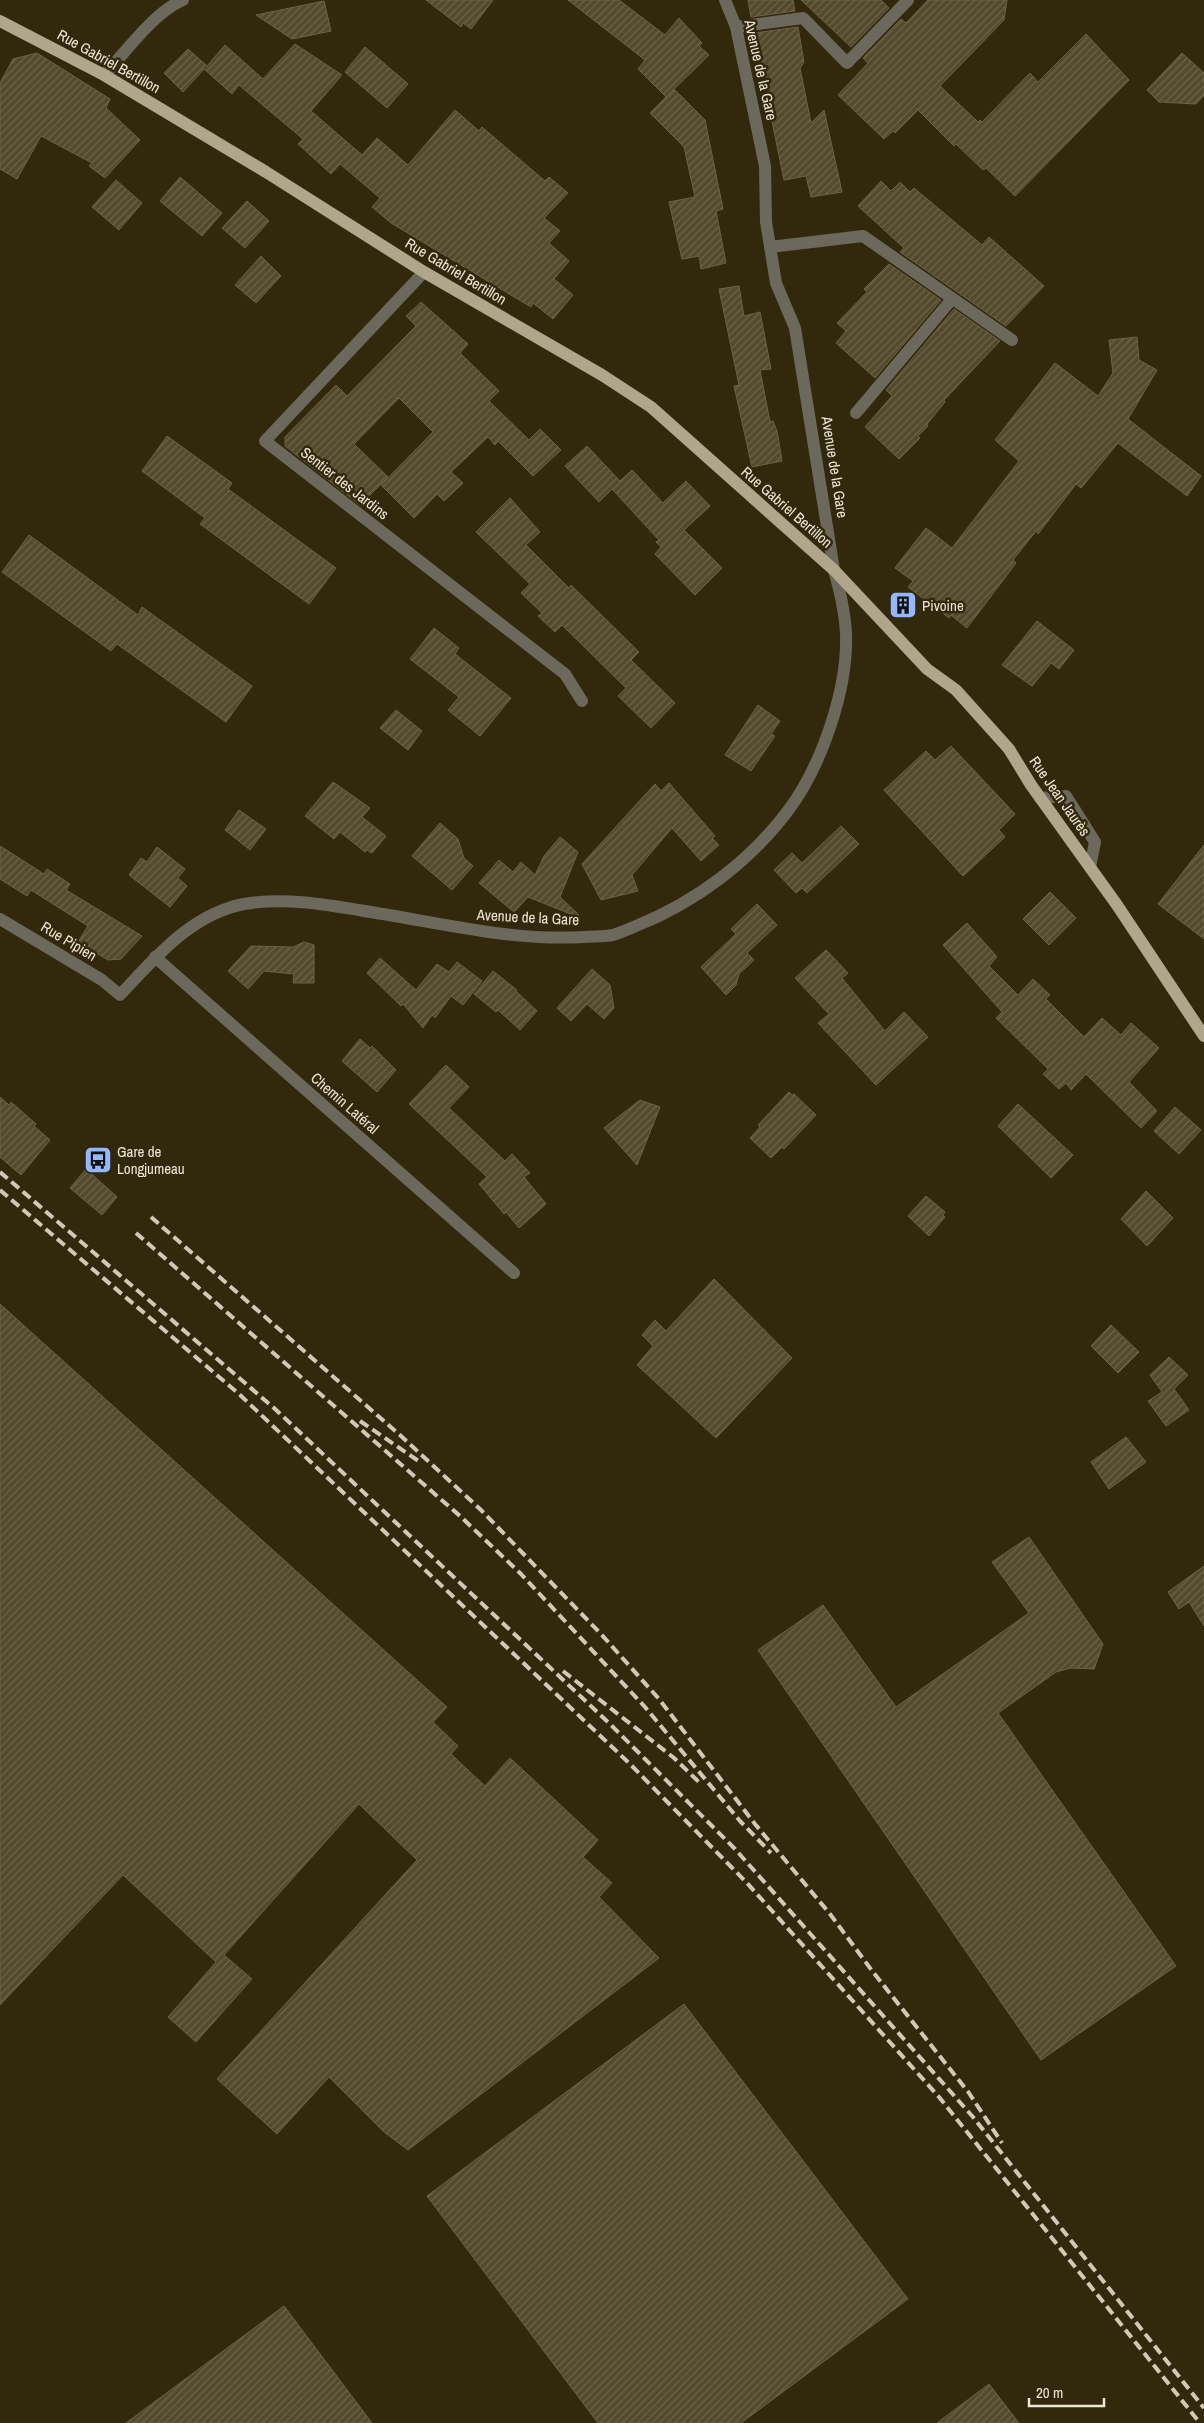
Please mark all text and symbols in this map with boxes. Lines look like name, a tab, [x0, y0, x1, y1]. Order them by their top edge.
street label: Avenue de la Gare	[739, 17, 783, 122]
street label: Rue Gabriel Bertillon	[54, 24, 164, 98]
street label: Rue Gabriel Bertillon	[401, 232, 511, 310]
street label: Avenue de la Gare	[816, 414, 853, 519]
street label: Sentier des Jardins	[297, 442, 393, 524]
street label: Rue Gabriel Bertillon	[737, 461, 837, 553]
building icon: Pivoine	[888, 590, 918, 620]
place label: Pivoine	[922, 595, 964, 616]
street label: Rue Jean Jaurès	[1025, 752, 1095, 840]
street label: Avenue de la Gare	[475, 904, 580, 930]
street label: Rue Pipien	[37, 916, 101, 966]
street label: Chemin Latéral	[306, 1067, 384, 1139]
place label: Gare de Longjumeau	[117, 1141, 185, 1179]
bus stop icon: Gare de Longjumeau	[83, 1145, 113, 1175]
scale bar	[1029, 2376, 1104, 2408]
text: 20 m	[1036, 2382, 1063, 2403]

